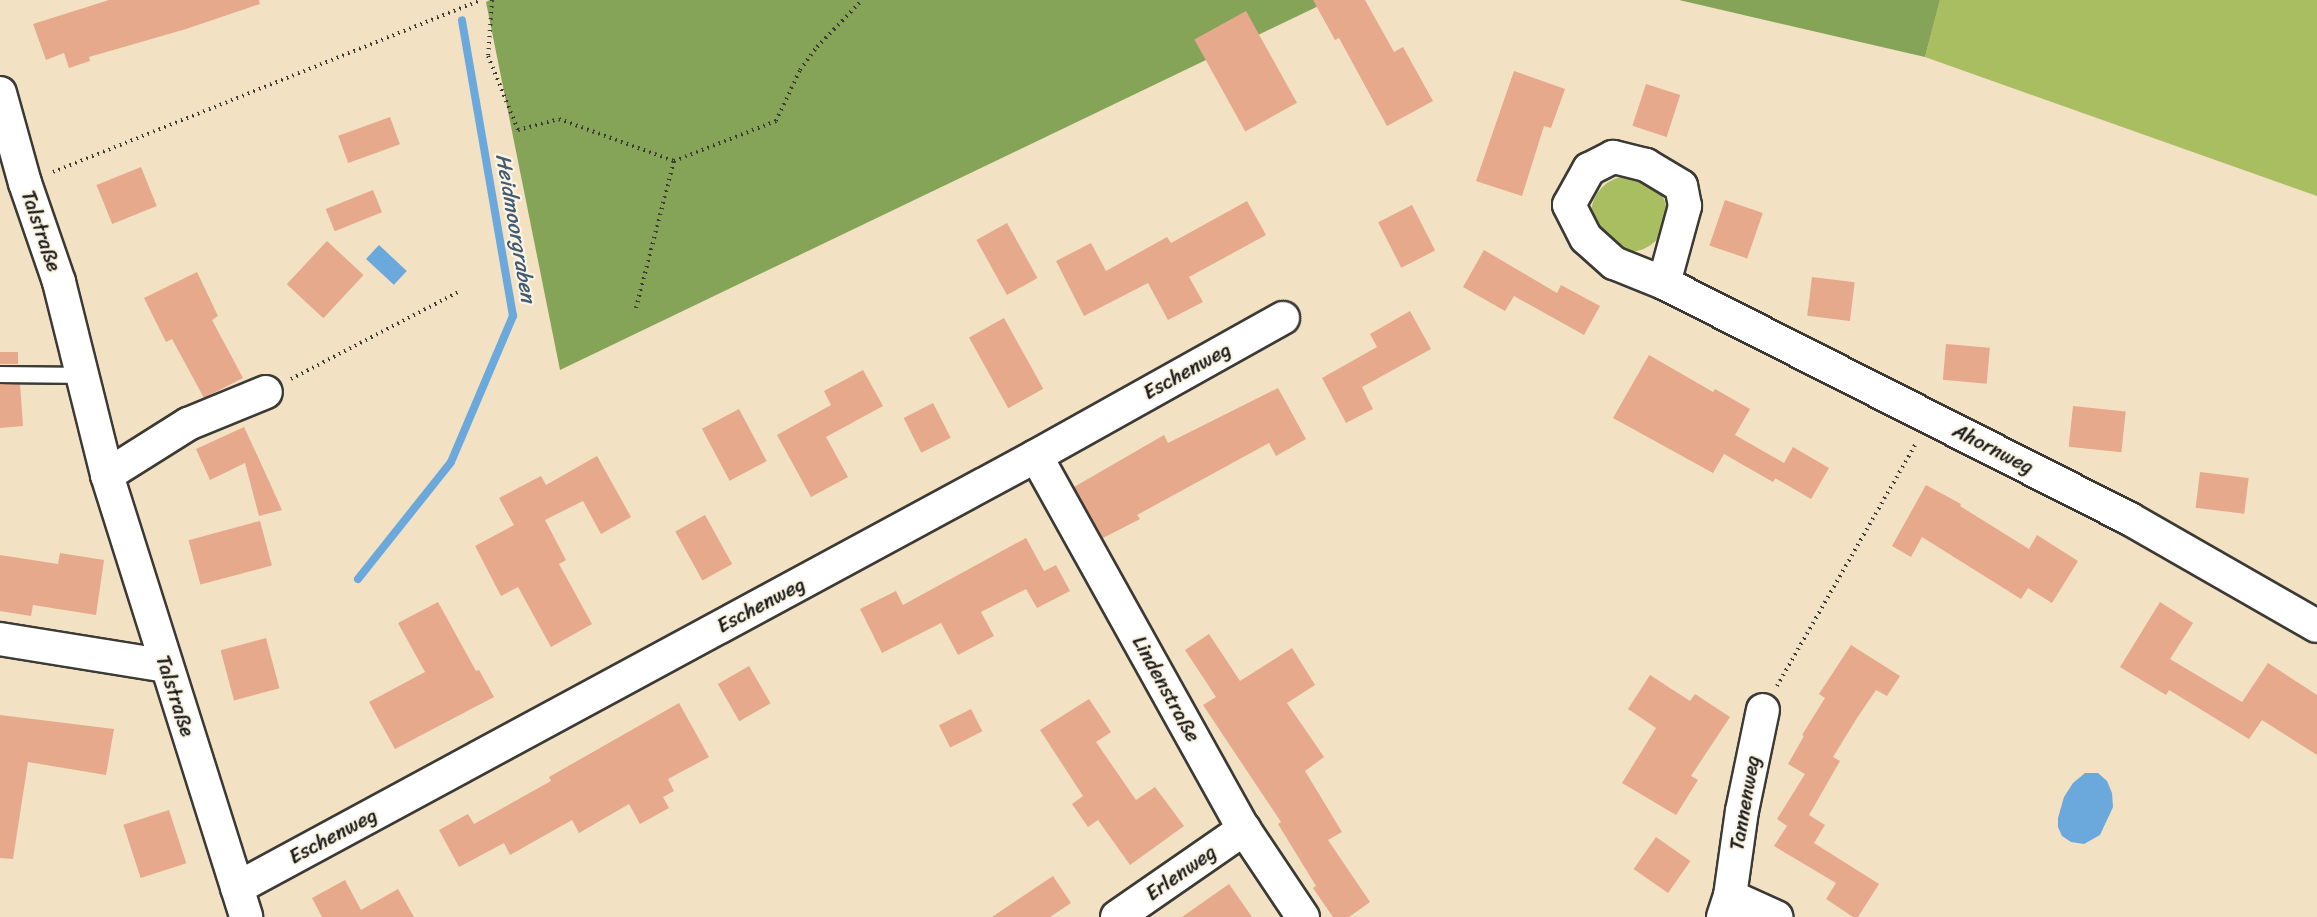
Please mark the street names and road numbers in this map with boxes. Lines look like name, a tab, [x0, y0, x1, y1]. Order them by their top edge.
street label: Talstraße	[16, 187, 66, 275]
street label: Eschenweg	[1139, 337, 1235, 405]
street label: Ahornweg	[1949, 419, 2037, 479]
street label: Eschenweg	[713, 572, 809, 638]
street label: Lindenstraße	[1127, 632, 1205, 746]
street label: Talstraße	[151, 652, 199, 740]
street label: Tannenweg	[1725, 754, 1765, 852]
street label: Eschenweg	[285, 803, 381, 869]
street label: Erlenweg	[1141, 840, 1221, 906]

